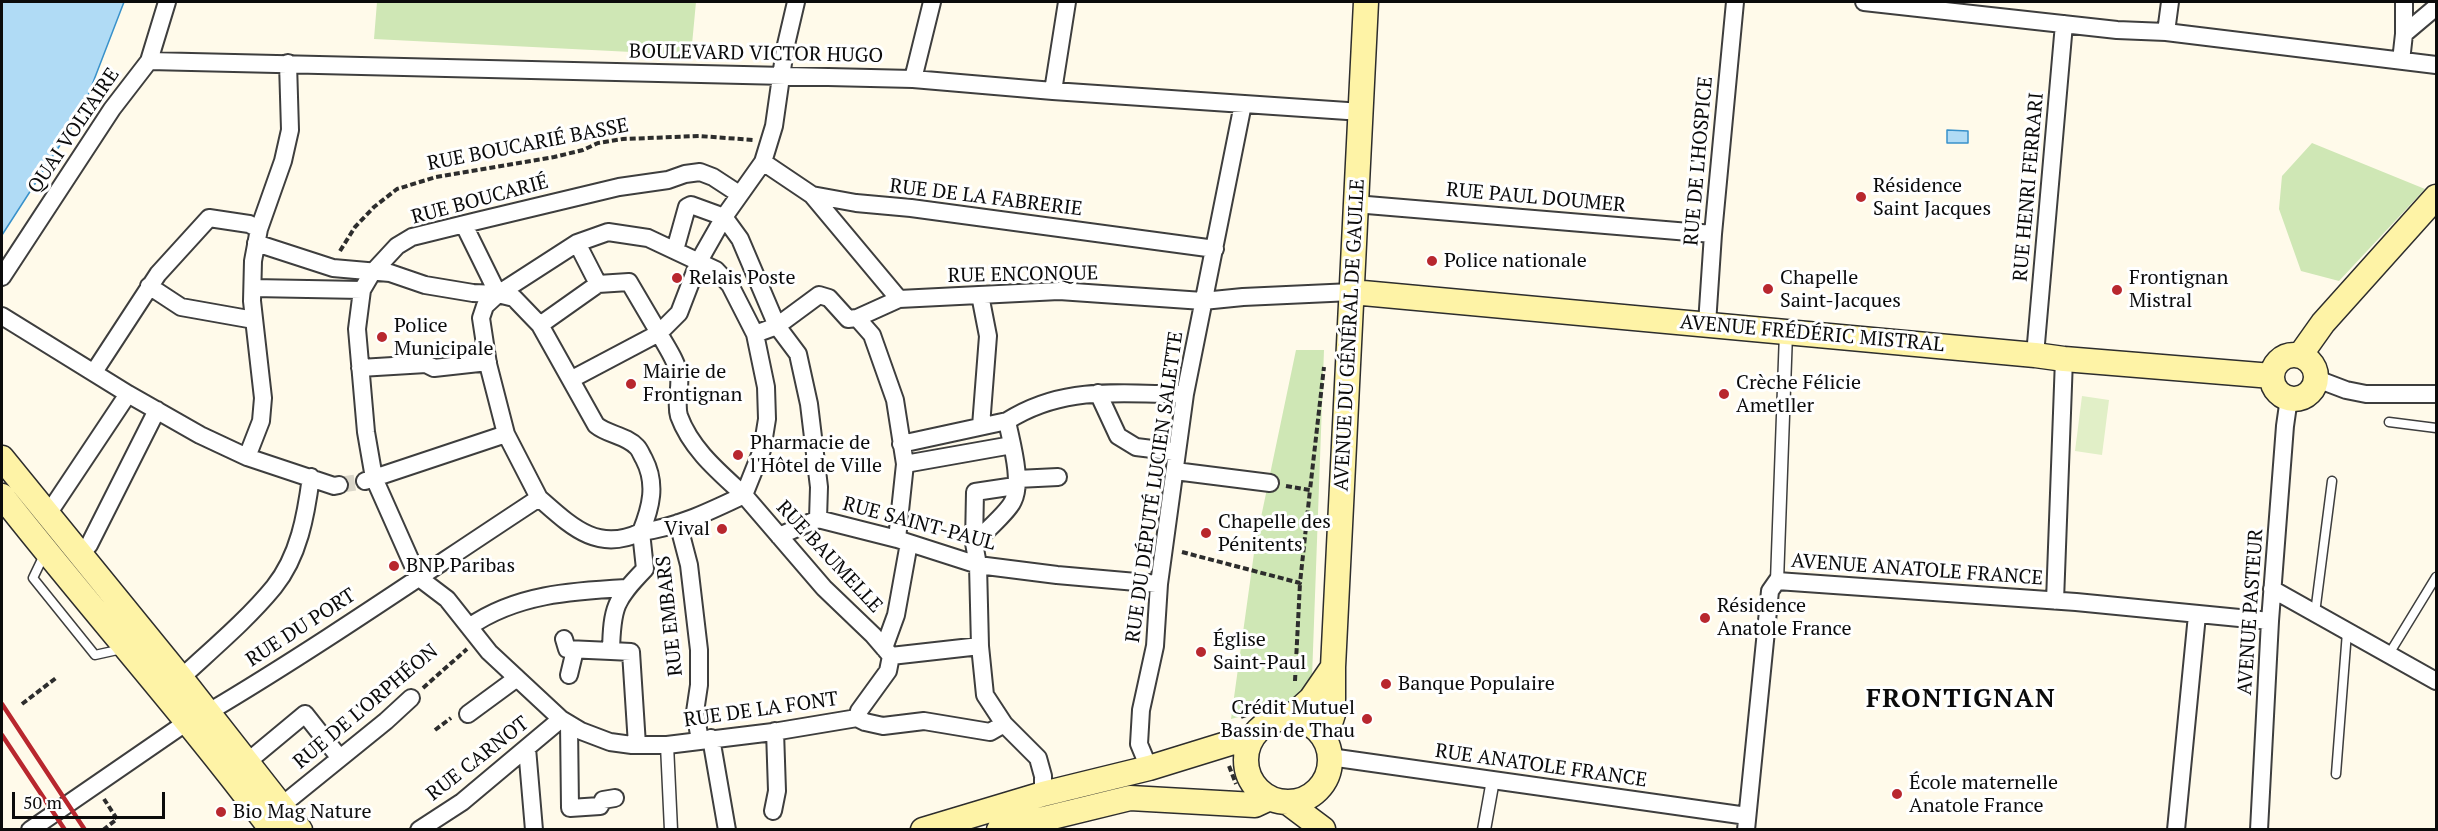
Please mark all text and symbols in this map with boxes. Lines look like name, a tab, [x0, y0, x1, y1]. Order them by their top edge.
street label: BOULEVARD VICTOR HUGO	[629, 40, 883, 68]
street label: QUAI VOLTAIRE	[23, 64, 125, 198]
street label: RUE DE L'HOSPICE	[1680, 75, 1718, 247]
street label: RUE HENRI FERRARI	[2009, 92, 2049, 282]
street label: RUE BOUCARIÉ BASSE	[425, 114, 631, 176]
street label: RUE BOUCARIÉ	[409, 170, 551, 230]
street label: RUE DE LA FABRERIE	[888, 174, 1084, 222]
place label: Résidence Saint Jacques	[1873, 174, 1991, 221]
street label: AVENUE DU GÉNÉRAL DE GAULLE	[1330, 178, 1370, 492]
street label: RUE PAUL DOUMER	[1445, 178, 1627, 218]
marker: Résidence Saint Jacques	[1854, 190, 1868, 204]
place label: Police nationale	[1444, 249, 1587, 273]
marker: Police nationale	[1425, 254, 1439, 268]
street label: RUE ENCONQUE	[947, 262, 1099, 288]
place label: Relais Poste	[689, 266, 796, 290]
place label: Chapelle Saint-Jacques	[1780, 266, 1901, 313]
place label: Frontignan Mistral	[2129, 266, 2228, 313]
marker: Relais Poste	[670, 271, 684, 285]
marker: Chapelle Saint-Jacques	[1761, 282, 1775, 296]
marker: Frontignan Mistral	[2110, 283, 2124, 297]
street label: AVENUE FRÉDÉRIC MISTRAL	[1679, 311, 1945, 357]
place label: Police Municipale	[394, 314, 494, 361]
marker: Police Municipale	[375, 330, 389, 344]
street label: RUE DU DÉPUTÉ LUCIEN SALETTE	[1121, 330, 1189, 644]
place label: Mairie de Frontignan	[643, 360, 742, 407]
place label: Crèche Félicie Ametller	[1736, 371, 1861, 418]
marker: Mairie de Frontignan	[624, 377, 638, 391]
marker: Crèche Félicie Ametller	[1717, 387, 1731, 401]
place label: Pharmacie de l'Hôtel de Ville	[750, 431, 882, 478]
marker: Pharmacie de l'Hôtel de Ville	[731, 448, 745, 462]
street label: RUE SAINT-PAUL	[840, 492, 998, 556]
street label: RUE BAUMELLE	[771, 496, 887, 618]
place label: Chapelle des Pénitents	[1218, 510, 1331, 557]
place label: Vival	[664, 517, 710, 541]
marker: Vival	[715, 522, 729, 536]
marker: Chapelle des Pénitents	[1199, 526, 1213, 540]
street label: AVENUE PASTEUR	[2233, 528, 2269, 696]
street label: AVENUE ANATOLE FRANCE	[1790, 549, 2044, 591]
place label: BNP Paribas	[406, 554, 515, 578]
street label: RUE EMBARS	[652, 555, 688, 677]
marker: BNP Paribas	[387, 559, 401, 573]
street label: RUE DU PORT	[242, 584, 360, 672]
place label: Résidence Anatole France	[1717, 594, 1852, 641]
marker: Résidence Anatole France	[1698, 611, 1712, 625]
place label: Église Saint-Paul	[1213, 628, 1306, 675]
street label: RUE DE L'ORPHÉON	[289, 640, 443, 774]
marker: Église Saint-Paul	[1194, 645, 1208, 659]
place label: Banque Populaire	[1398, 672, 1555, 696]
marker: Banque Populaire	[1379, 677, 1393, 691]
district label: FRONTIGNAN	[1866, 684, 2056, 716]
street label: RUE DE LA FONT	[682, 687, 840, 733]
place label: Crédit Mutuel Bassin de Thau	[1221, 696, 1355, 743]
street label: RUE CARNOT	[422, 712, 534, 806]
marker: Crédit Mutuel Bassin de Thau	[1360, 712, 1374, 726]
street label: RUE ANATOLE FRANCE	[1434, 739, 1648, 793]
place label: École maternelle Anatole France	[1909, 771, 2058, 818]
scale bar	[15, 780, 168, 818]
marker: École maternelle Anatole France	[1890, 787, 1904, 801]
text: 50 m	[23, 790, 62, 814]
place label: Bio Mag Nature	[233, 800, 371, 824]
marker: Bio Mag Nature	[214, 805, 228, 819]

